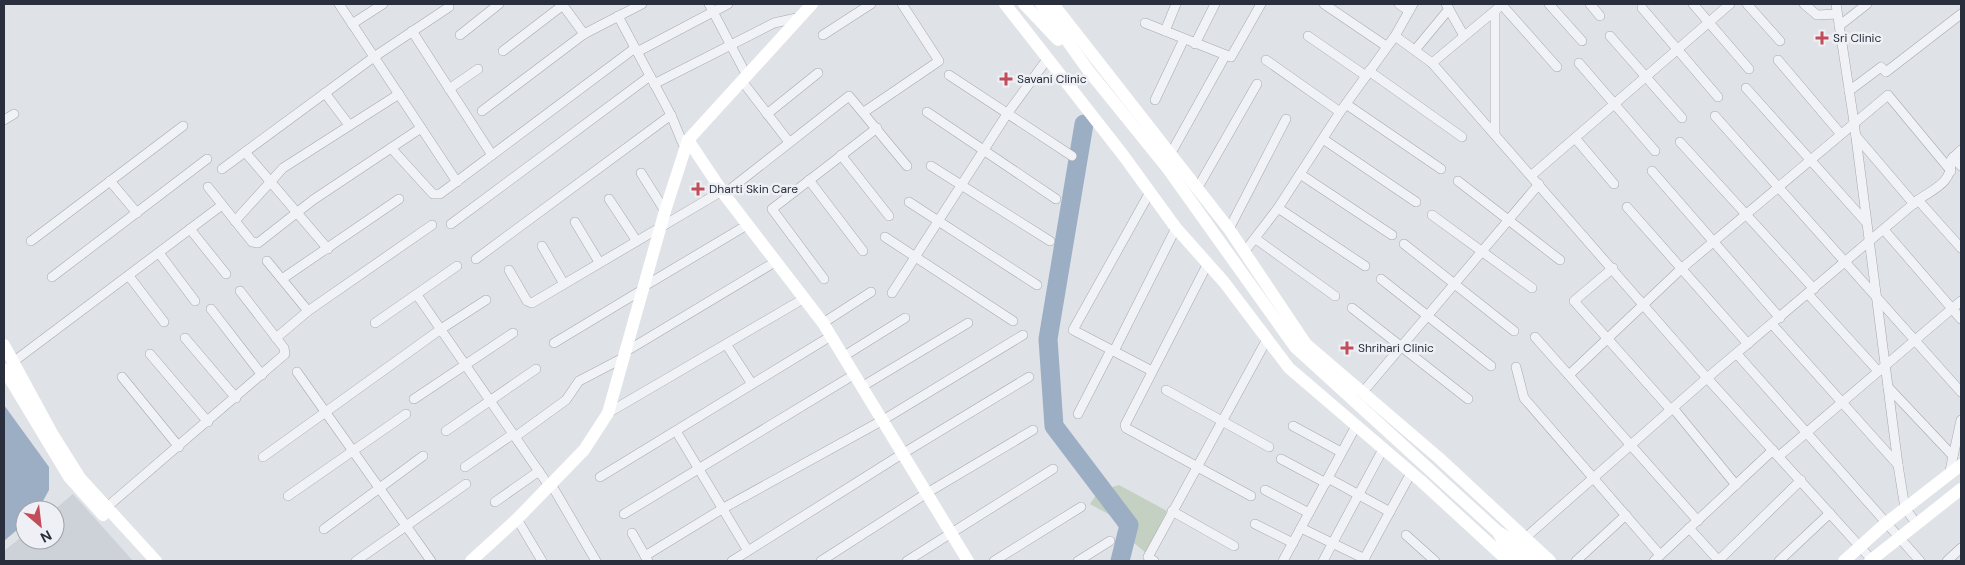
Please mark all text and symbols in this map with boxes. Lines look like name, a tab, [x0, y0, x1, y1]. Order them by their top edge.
place label: Sri Clinic	[1833, 30, 1881, 46]
marker: Sri Clinic	[1815, 31, 1829, 45]
place label: Savani Clinic	[1017, 71, 1087, 87]
marker: Savani Clinic	[999, 72, 1013, 86]
place label: Dharti Skin Care	[709, 181, 798, 197]
marker: Dharti Skin Care	[691, 182, 705, 196]
place label: Shrihari Clinic	[1358, 340, 1434, 356]
marker: Shrihari Clinic	[1340, 341, 1354, 355]
north arrow	[15, 500, 65, 550]
text: N	[37, 526, 55, 547]

